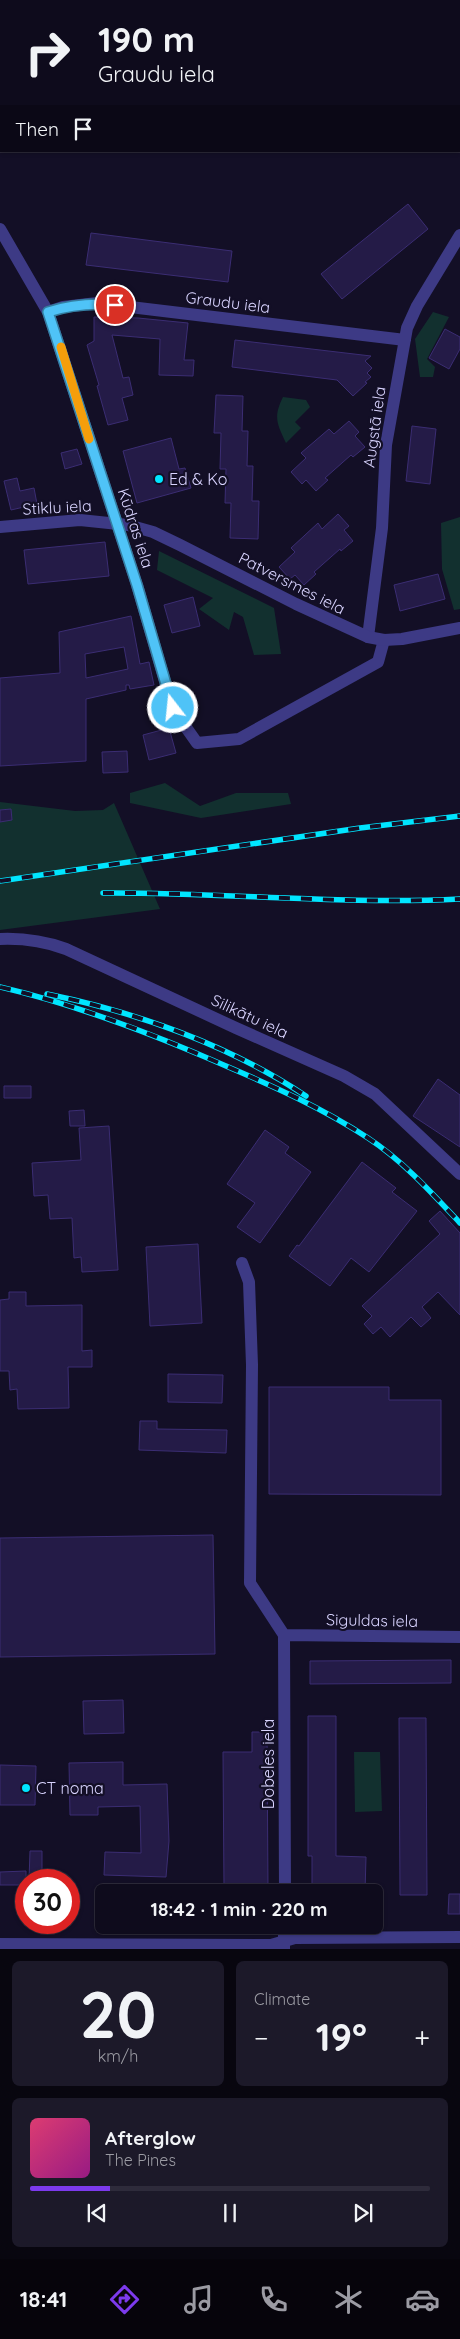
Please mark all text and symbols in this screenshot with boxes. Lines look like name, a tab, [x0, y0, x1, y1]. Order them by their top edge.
text: 190 m	[98, 17, 195, 61]
icon: right	[15, 20, 80, 85]
text: Graudu iela	[98, 60, 215, 88]
icon: arrive	[69, 115, 97, 143]
text: Then	[15, 117, 59, 141]
pin	[94, 284, 136, 326]
street label: Graudu iela	[185, 287, 271, 317]
icon: arrive	[101, 291, 129, 319]
street label: Augstā iela	[358, 385, 390, 469]
place label: Ed & Ko	[169, 469, 227, 489]
marker: Ed & Ko	[153, 473, 165, 485]
street label: Kūdras iela	[114, 486, 158, 570]
street label: Stiklu iela	[22, 495, 92, 519]
street label: Patversmes iela	[235, 548, 349, 618]
position arrow	[146, 681, 198, 733]
street label: Silikātu iela	[208, 990, 292, 1042]
street label: Siguldas iela	[326, 1609, 418, 1631]
street label: Dobeles iela	[258, 1719, 278, 1809]
place label: CT noma	[36, 1778, 104, 1798]
marker: CT noma	[20, 1782, 32, 1794]
speed limit sign: 30	[15, 1869, 80, 1934]
text: 18:42 · 1 min · 220 m	[151, 1897, 327, 1921]
text: 20	[80, 1973, 156, 2054]
text: Climate	[254, 1989, 310, 2009]
text: 19°	[316, 2013, 367, 2061]
text: −	[254, 2020, 269, 2055]
text: +	[414, 2020, 430, 2055]
text: km/h	[98, 2046, 138, 2066]
text: Afterglow	[105, 2126, 196, 2150]
text: The Pines	[105, 2150, 176, 2170]
icon: previous	[83, 2199, 111, 2227]
icon: pause	[216, 2199, 244, 2227]
icon: next	[349, 2199, 377, 2227]
icon: directions	[107, 2282, 142, 2317]
icon: music	[181, 2282, 216, 2317]
icon: phone	[256, 2282, 291, 2317]
icon: climate	[331, 2282, 366, 2317]
icon: car	[405, 2282, 440, 2317]
text: 18:41	[20, 2285, 67, 2313]

